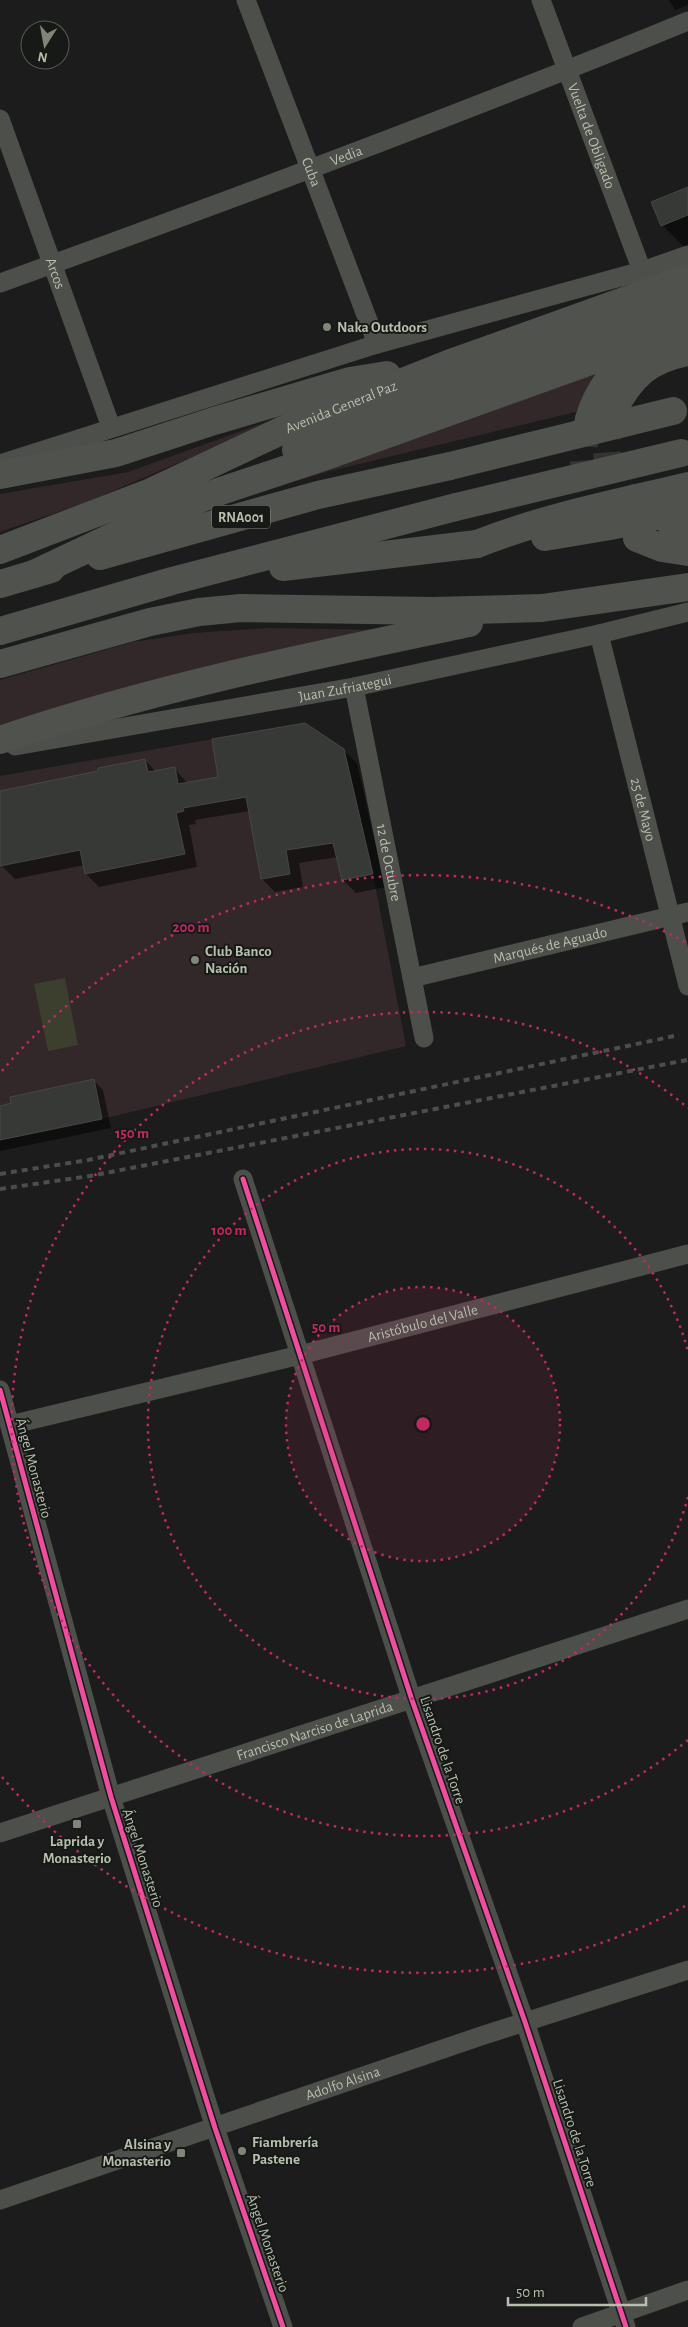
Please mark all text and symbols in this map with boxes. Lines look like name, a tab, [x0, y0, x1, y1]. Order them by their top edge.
north arrow	[20, 20, 70, 70]
text: N	[37, 49, 49, 65]
street label: Vuelta de Obligado	[565, 81, 618, 191]
street label: Vedia	[328, 143, 365, 169]
street label: Cuba	[299, 155, 323, 189]
street label: Arcos	[43, 256, 68, 291]
place label: Naka Outdoors	[337, 320, 427, 335]
marker: Naka Outdoors	[321, 321, 333, 333]
street label: Avenida General Paz	[283, 378, 399, 436]
road number: RNA001	[212, 506, 270, 528]
street label: Juan Zufriategui	[297, 672, 393, 705]
street label: 25 de Mayo	[628, 776, 658, 843]
street label: 12 de Octubre	[373, 823, 404, 903]
text: 200 m	[172, 920, 210, 935]
street label: Marqués de Aguado	[492, 925, 609, 966]
place label: Club Banco Nación	[205, 944, 272, 976]
marker: Club Banco Nación	[189, 954, 201, 966]
text: 150 m	[115, 1126, 149, 1141]
text: 100 m	[211, 1223, 247, 1238]
street label: Aristóbulo del Valle	[366, 1302, 480, 1345]
text: 50 m	[312, 1320, 340, 1335]
centre of rings	[414, 1415, 432, 1433]
street label: Ángel Monasterio	[13, 1416, 56, 1520]
street label: Lisandro de la Torre	[417, 1694, 468, 1806]
street label: Francisco Narciso de Laprida	[235, 1699, 395, 1763]
street label: Ángel Monasterio	[119, 1806, 167, 1909]
marker: Laprida y Monasterio	[71, 1818, 83, 1830]
place label: Laprida y Monasterio	[43, 1834, 111, 1866]
street label: Adolfo Alsina	[304, 2064, 382, 2103]
street label: Lisandro de la Torre	[550, 2077, 599, 2189]
place label: Fiambrería Pastene	[252, 2135, 318, 2167]
place label: Alsina y Monasterio	[102, 2137, 171, 2169]
marker: Fiambrería Pastene	[236, 2145, 248, 2157]
marker: Alsina y Monasterio	[175, 2147, 187, 2159]
street label: Ángel Monasterio	[244, 2191, 293, 2294]
scale bar	[508, 2274, 646, 2306]
text: 50 m	[516, 2285, 545, 2300]

